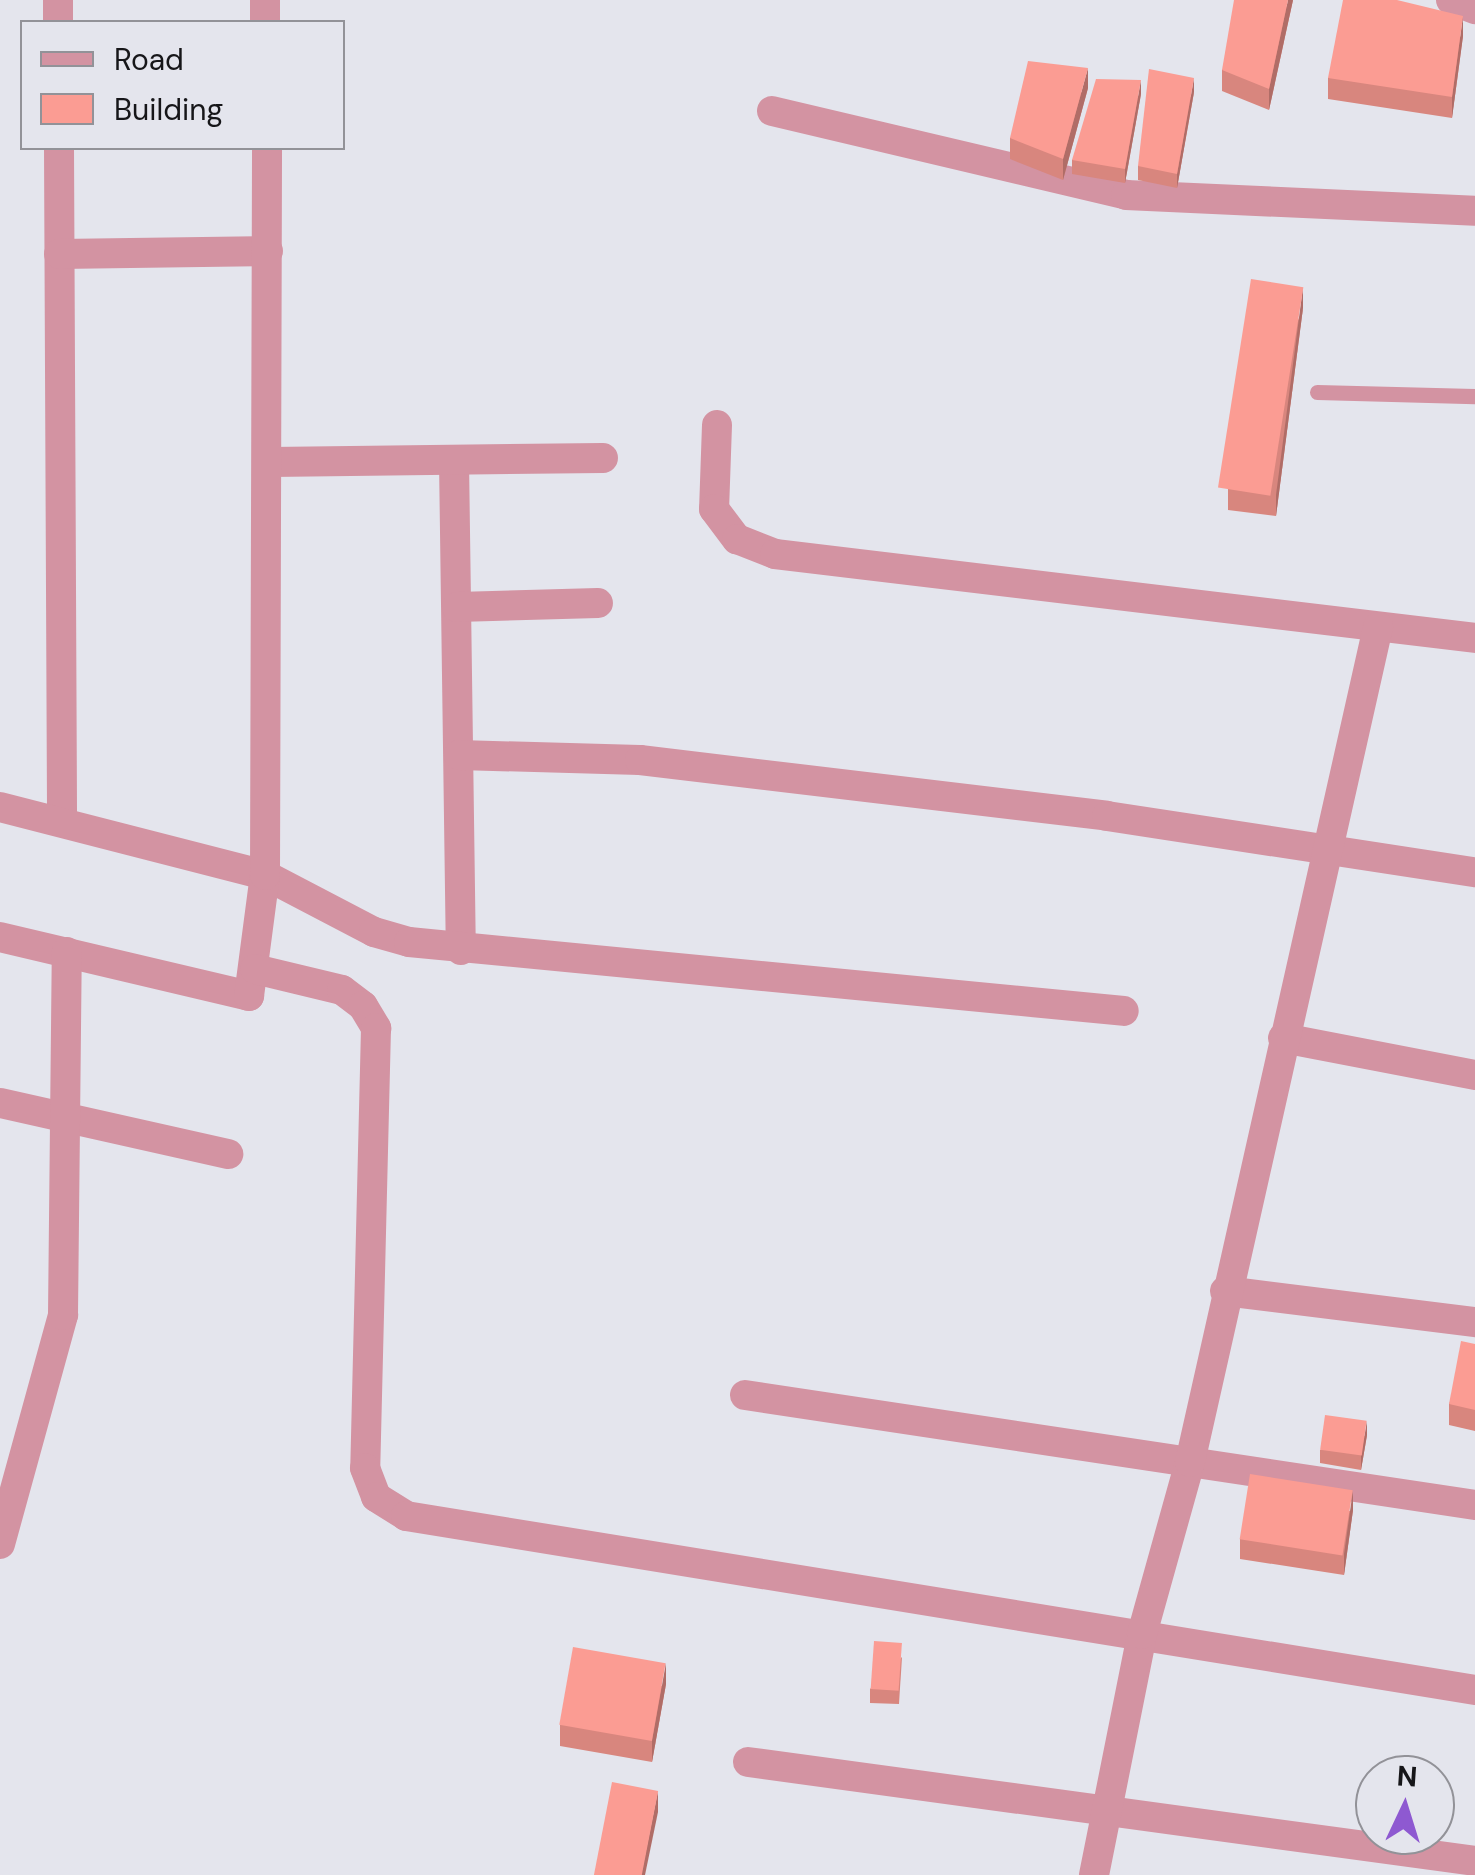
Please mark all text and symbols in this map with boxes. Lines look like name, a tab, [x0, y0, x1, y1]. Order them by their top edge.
legend	[20, 20, 345, 150]
text: Road	[114, 40, 184, 79]
text: Building	[114, 90, 223, 129]
north arrow	[1355, 1755, 1455, 1855]
text: N	[1396, 1757, 1418, 1796]

